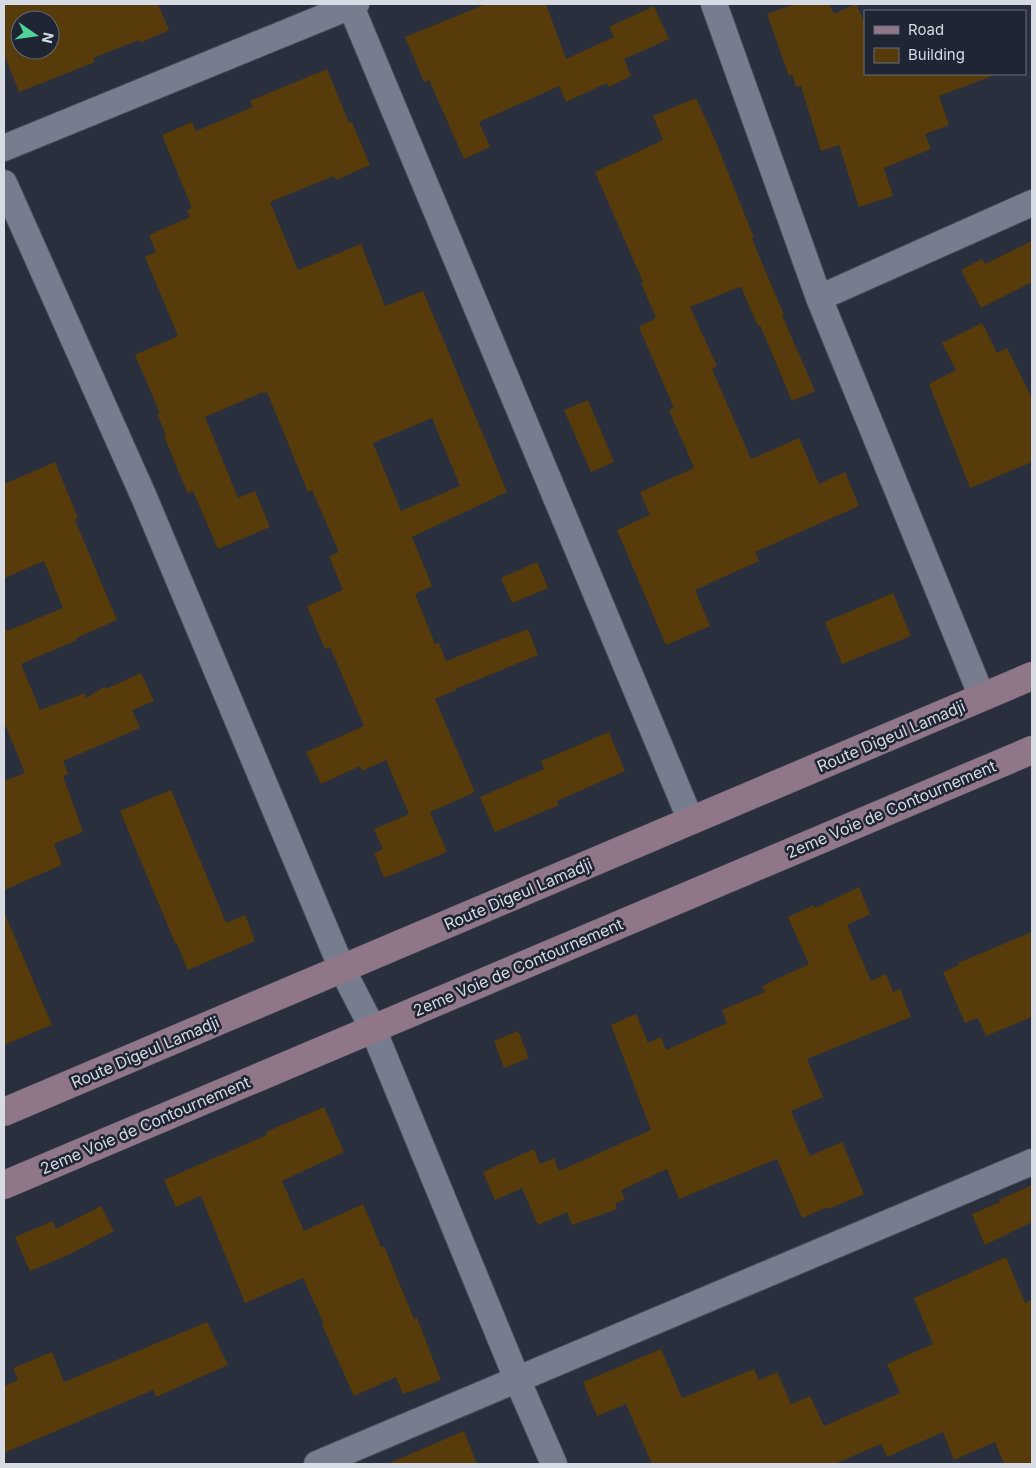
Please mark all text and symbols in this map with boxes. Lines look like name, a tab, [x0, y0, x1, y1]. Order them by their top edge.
north arrow	[10, 10, 60, 60]
legend	[864, 10, 1026, 75]
text: Road	[908, 20, 944, 39]
text: N	[39, 31, 58, 45]
text: Building	[908, 45, 965, 64]
street label: Route Digeul Lamadji	[814, 696, 968, 776]
street label: 2eme Voie de Contournement	[783, 756, 999, 862]
street label: Route Digeul Lamadji	[441, 854, 595, 934]
street label: 2eme Voie de Contournement	[410, 914, 626, 1020]
street label: Route Digeul Lamadji	[68, 1012, 222, 1092]
street label: 2eme Voie de Contournement	[37, 1072, 253, 1178]

